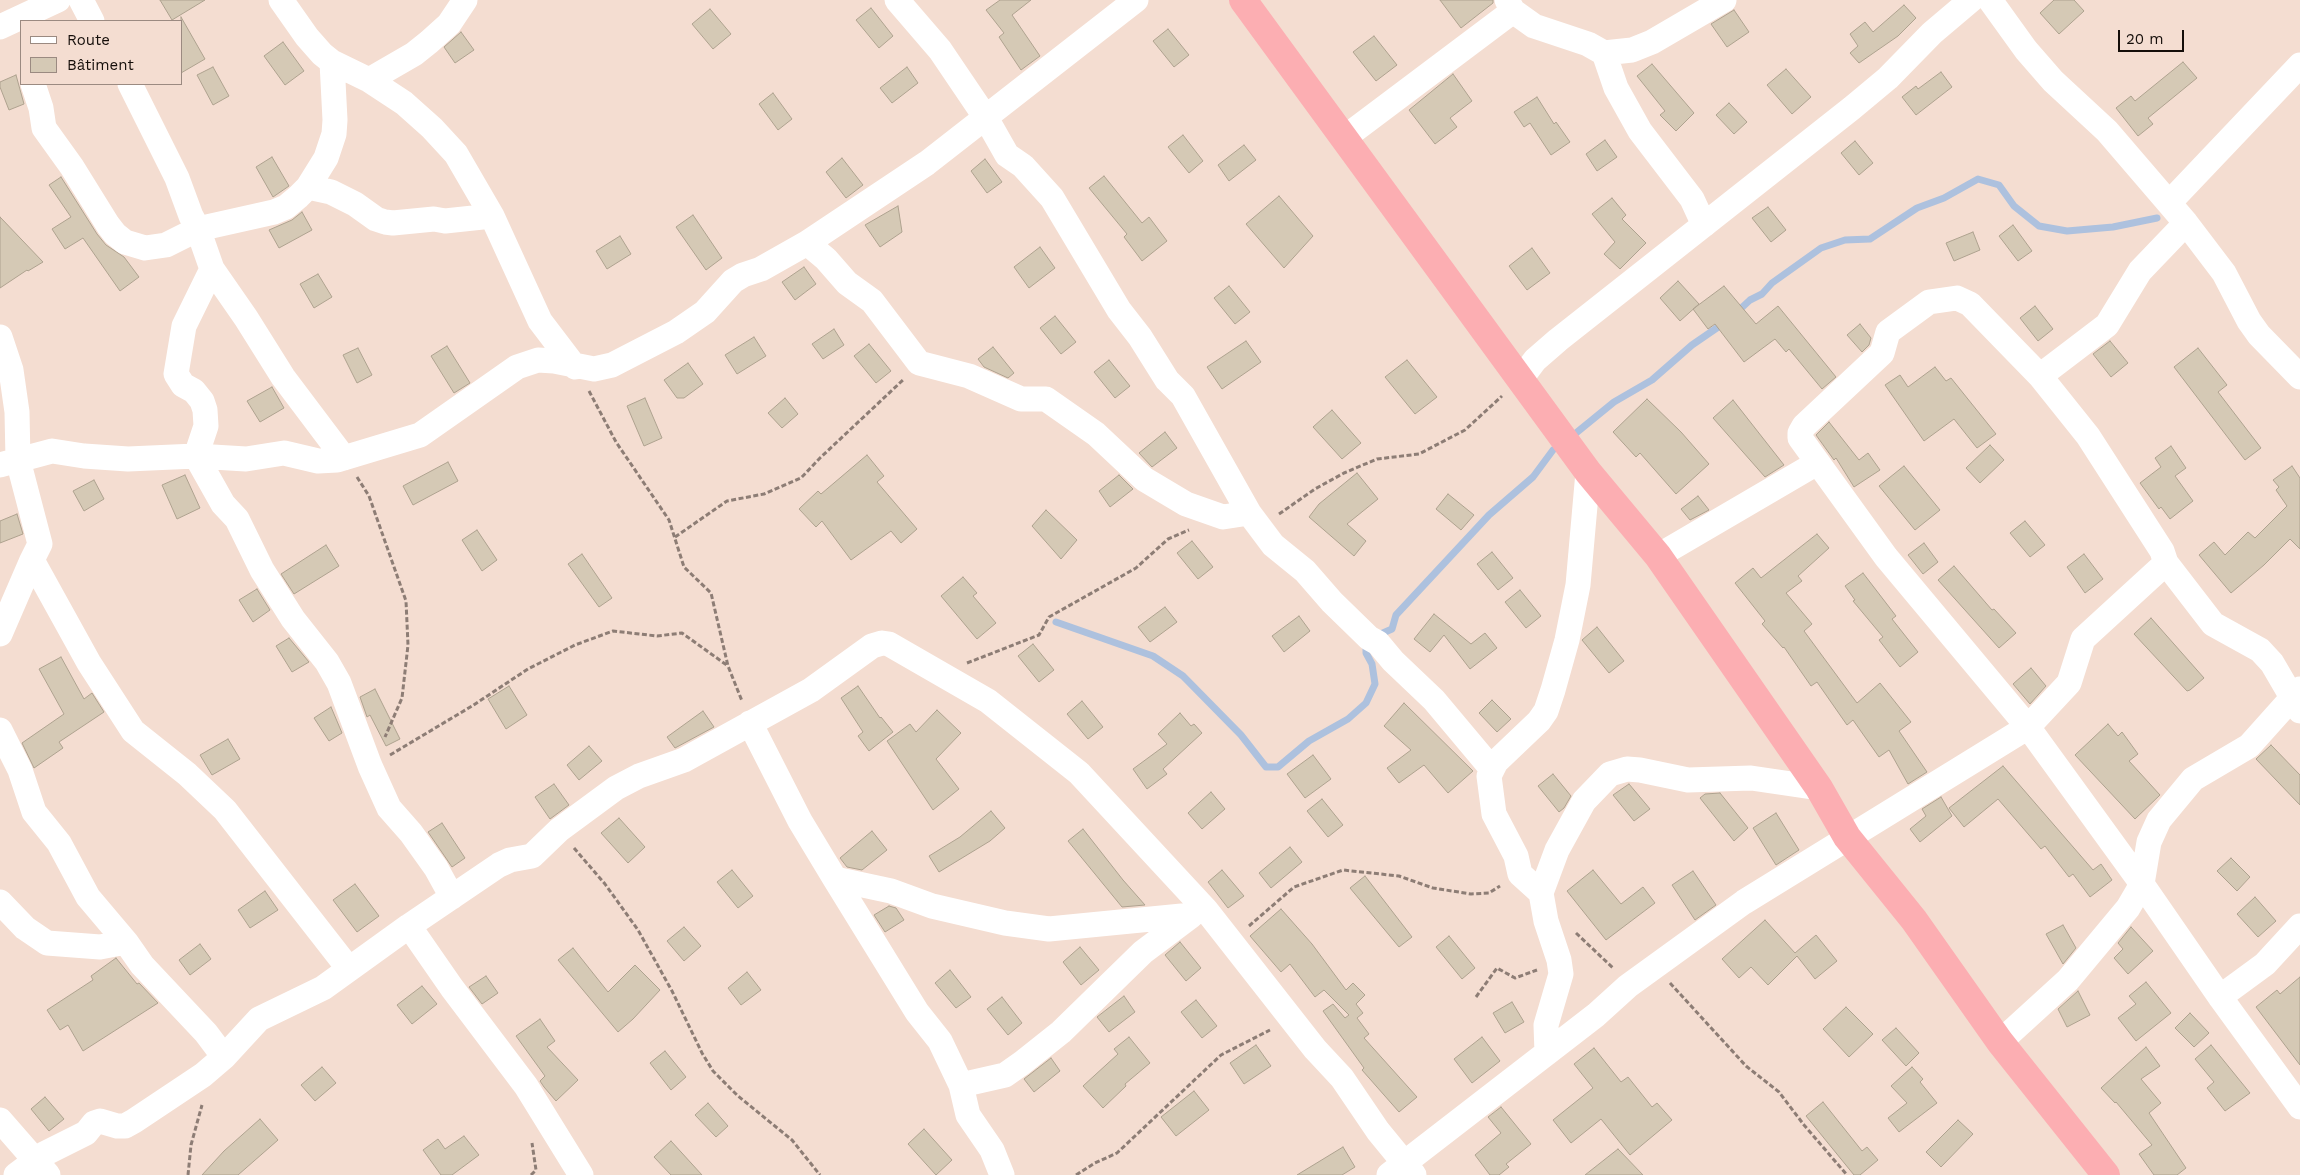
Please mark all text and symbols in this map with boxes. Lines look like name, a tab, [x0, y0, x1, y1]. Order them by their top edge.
legend	[20, 20, 182, 85]
scale bar	[2120, 20, 2186, 52]
text: 20 m	[2126, 30, 2164, 48]
text: Route	[67, 31, 110, 49]
text: Bâtiment	[67, 56, 134, 74]

